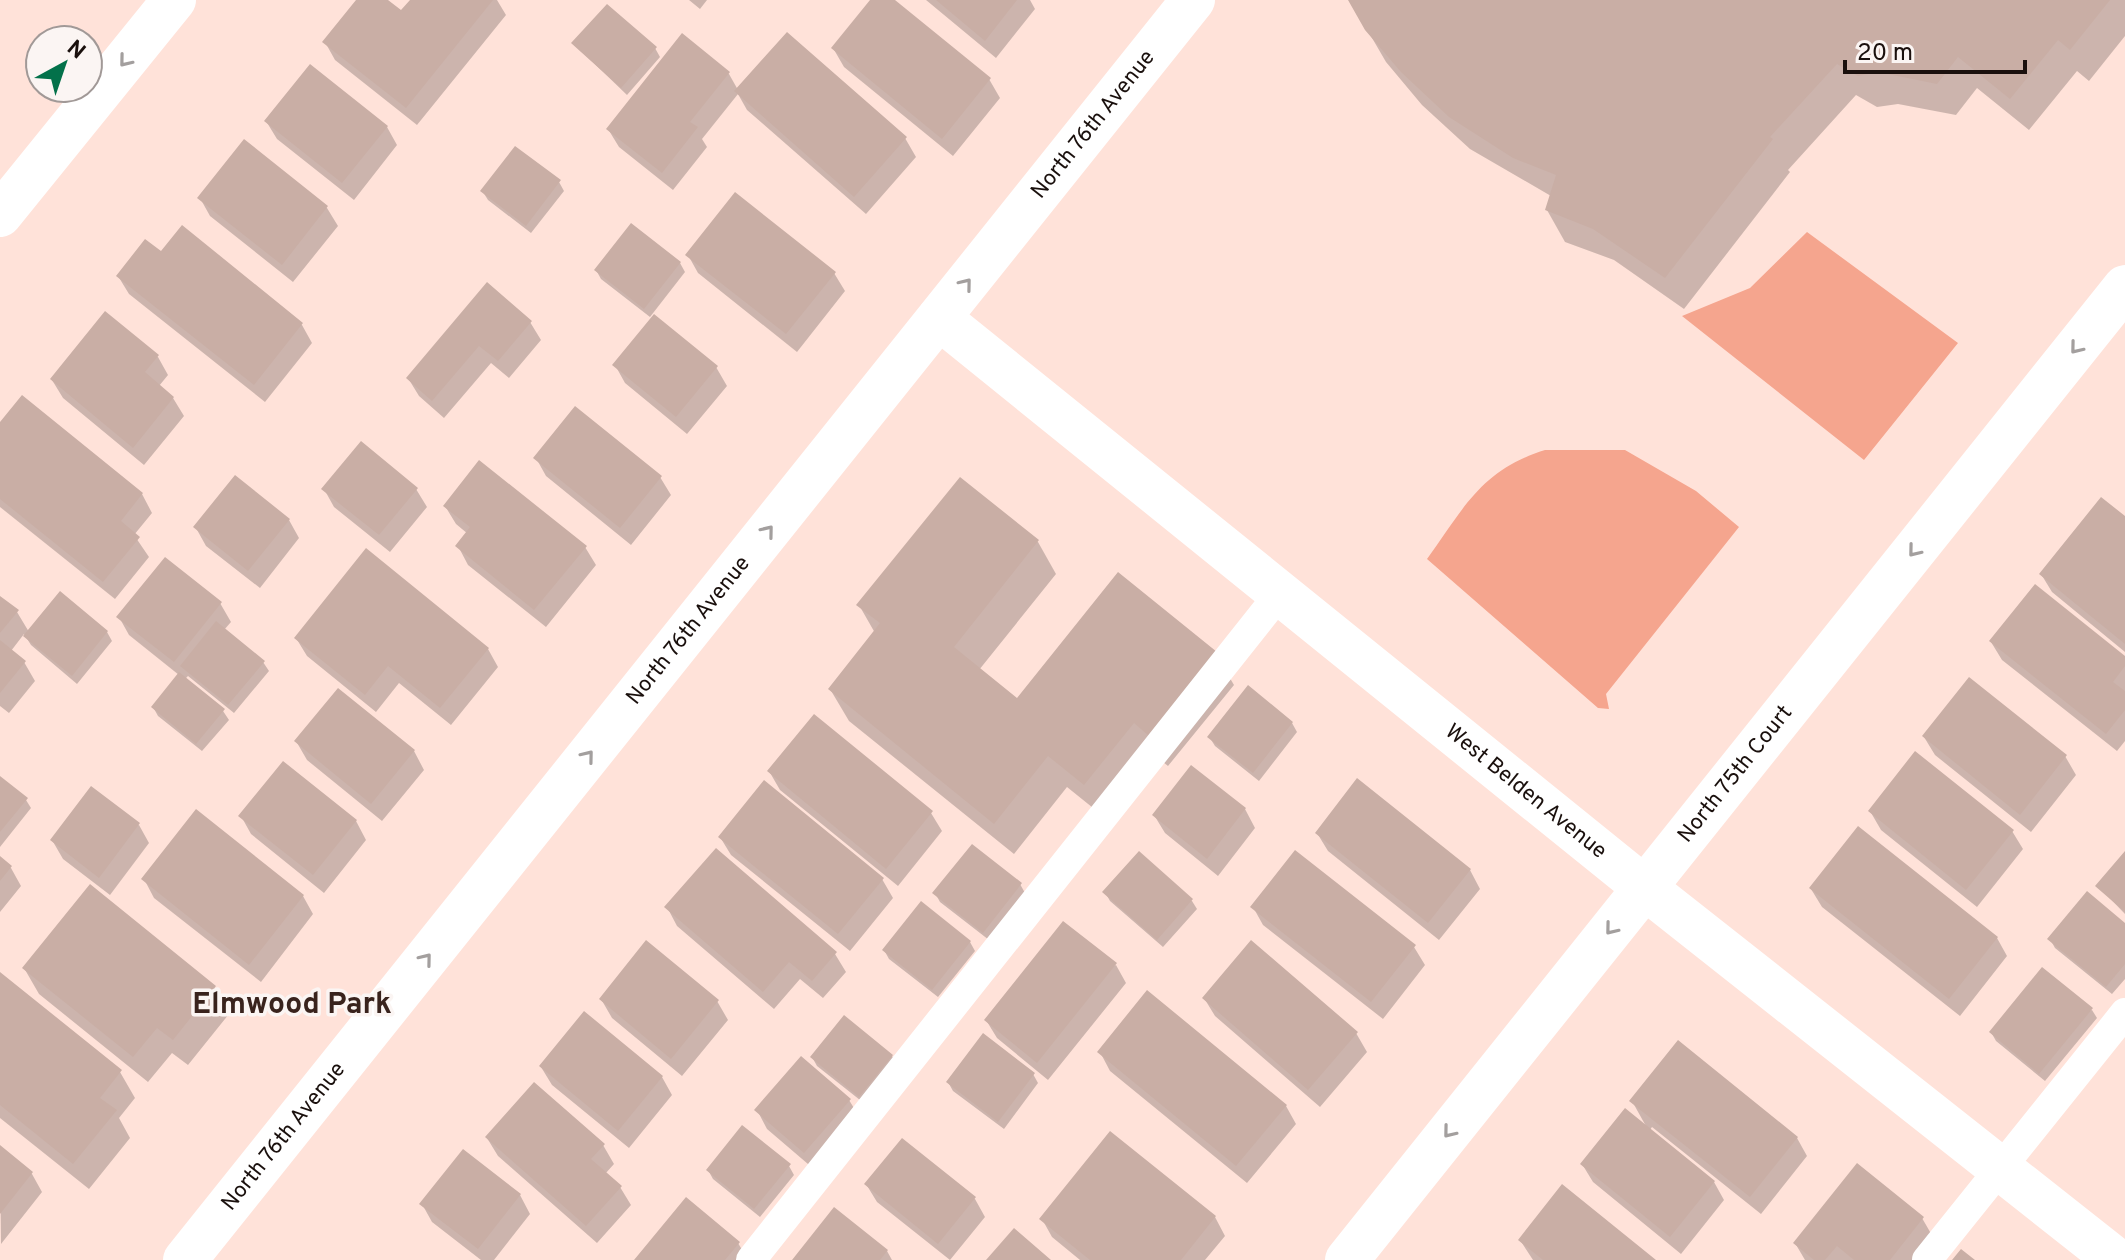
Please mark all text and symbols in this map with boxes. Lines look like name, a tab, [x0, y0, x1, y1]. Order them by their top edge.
north arrow	[24, 24, 104, 104]
scale bar	[1845, 24, 2025, 74]
text: N	[61, 35, 90, 66]
text: 20 m	[1857, 39, 1913, 69]
street label: North 76th Avenue	[1026, 45, 1161, 204]
one-way arrow	[120, 51, 135, 66]
one-way arrow	[956, 278, 970, 293]
one-way arrow	[2072, 339, 2086, 354]
one-way arrow	[758, 526, 773, 540]
one-way arrow	[1909, 542, 1924, 556]
street label: North 76th Avenue	[621, 551, 756, 710]
street label: North 75th Court	[1672, 700, 1799, 848]
street label: West Belden Avenue	[1439, 718, 1612, 865]
one-way arrow	[579, 750, 593, 765]
one-way arrow	[1607, 920, 1621, 935]
one-way arrow	[416, 954, 431, 968]
district label: Elmwood Park	[192, 987, 392, 1024]
street label: North 76th Avenue	[216, 1057, 351, 1216]
one-way arrow	[1444, 1123, 1459, 1137]

